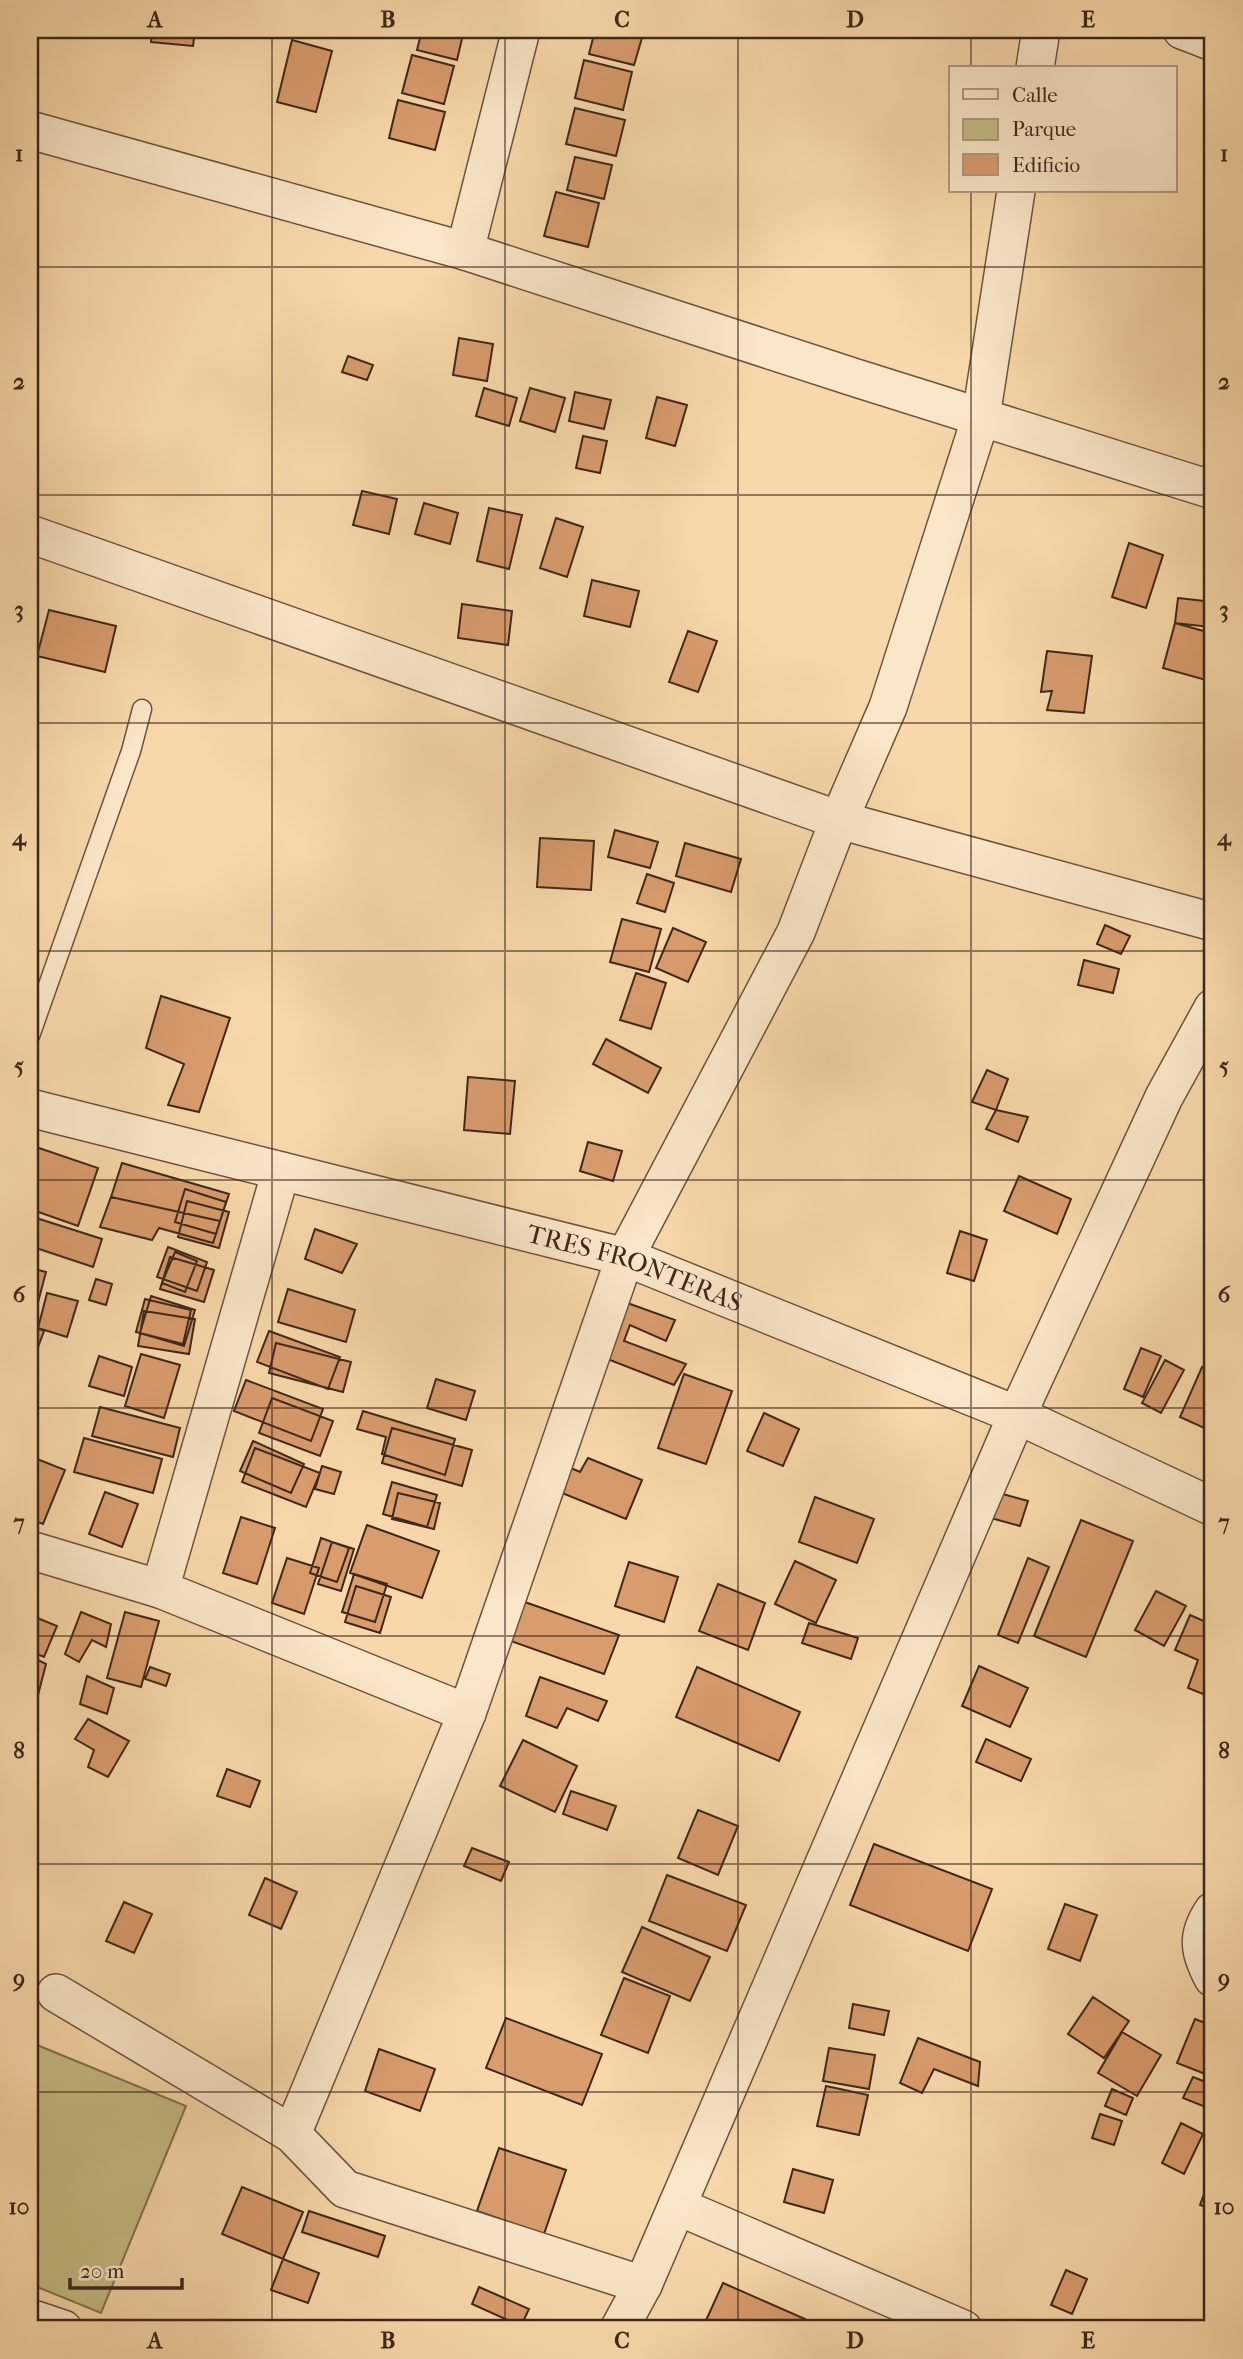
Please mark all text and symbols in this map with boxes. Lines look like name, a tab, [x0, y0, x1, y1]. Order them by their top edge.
text: A	[146, 6, 164, 33]
text: B	[381, 6, 396, 33]
text: C	[614, 6, 630, 33]
text: D	[846, 6, 864, 33]
text: E	[1081, 6, 1095, 33]
legend	[949, 66, 1176, 192]
text: Calle	[1012, 83, 1058, 107]
text: Parque	[1012, 117, 1076, 141]
text: 1	[15, 140, 23, 167]
text: 1	[1220, 140, 1228, 167]
text: Edificio	[1012, 153, 1080, 177]
text: 2	[13, 368, 25, 395]
text: 2	[1218, 368, 1230, 395]
text: 3	[14, 596, 24, 623]
text: 3	[1219, 596, 1229, 623]
text: 4	[11, 824, 27, 851]
text: 4	[1216, 824, 1232, 851]
text: 5	[14, 1052, 24, 1079]
text: 5	[1219, 1052, 1229, 1079]
street label: TRES FRONTERAS	[524, 1218, 747, 1318]
text: 6	[13, 1281, 26, 1308]
text: 6	[1218, 1281, 1231, 1308]
text: 7	[12, 1509, 25, 1536]
text: 7	[1217, 1509, 1230, 1536]
text: 8	[13, 1737, 25, 1764]
text: 8	[1218, 1737, 1230, 1764]
text: 9	[12, 1965, 25, 1992]
text: 9	[1217, 1965, 1230, 1992]
text: 10	[9, 2193, 29, 2220]
text: 10	[1214, 2193, 1234, 2220]
scale bar	[70, 2247, 182, 2291]
text: 20 m	[80, 2259, 125, 2283]
text: A	[146, 2327, 164, 2354]
text: B	[381, 2327, 396, 2354]
text: C	[614, 2327, 630, 2354]
text: D	[846, 2327, 864, 2354]
text: E	[1081, 2327, 1095, 2354]

